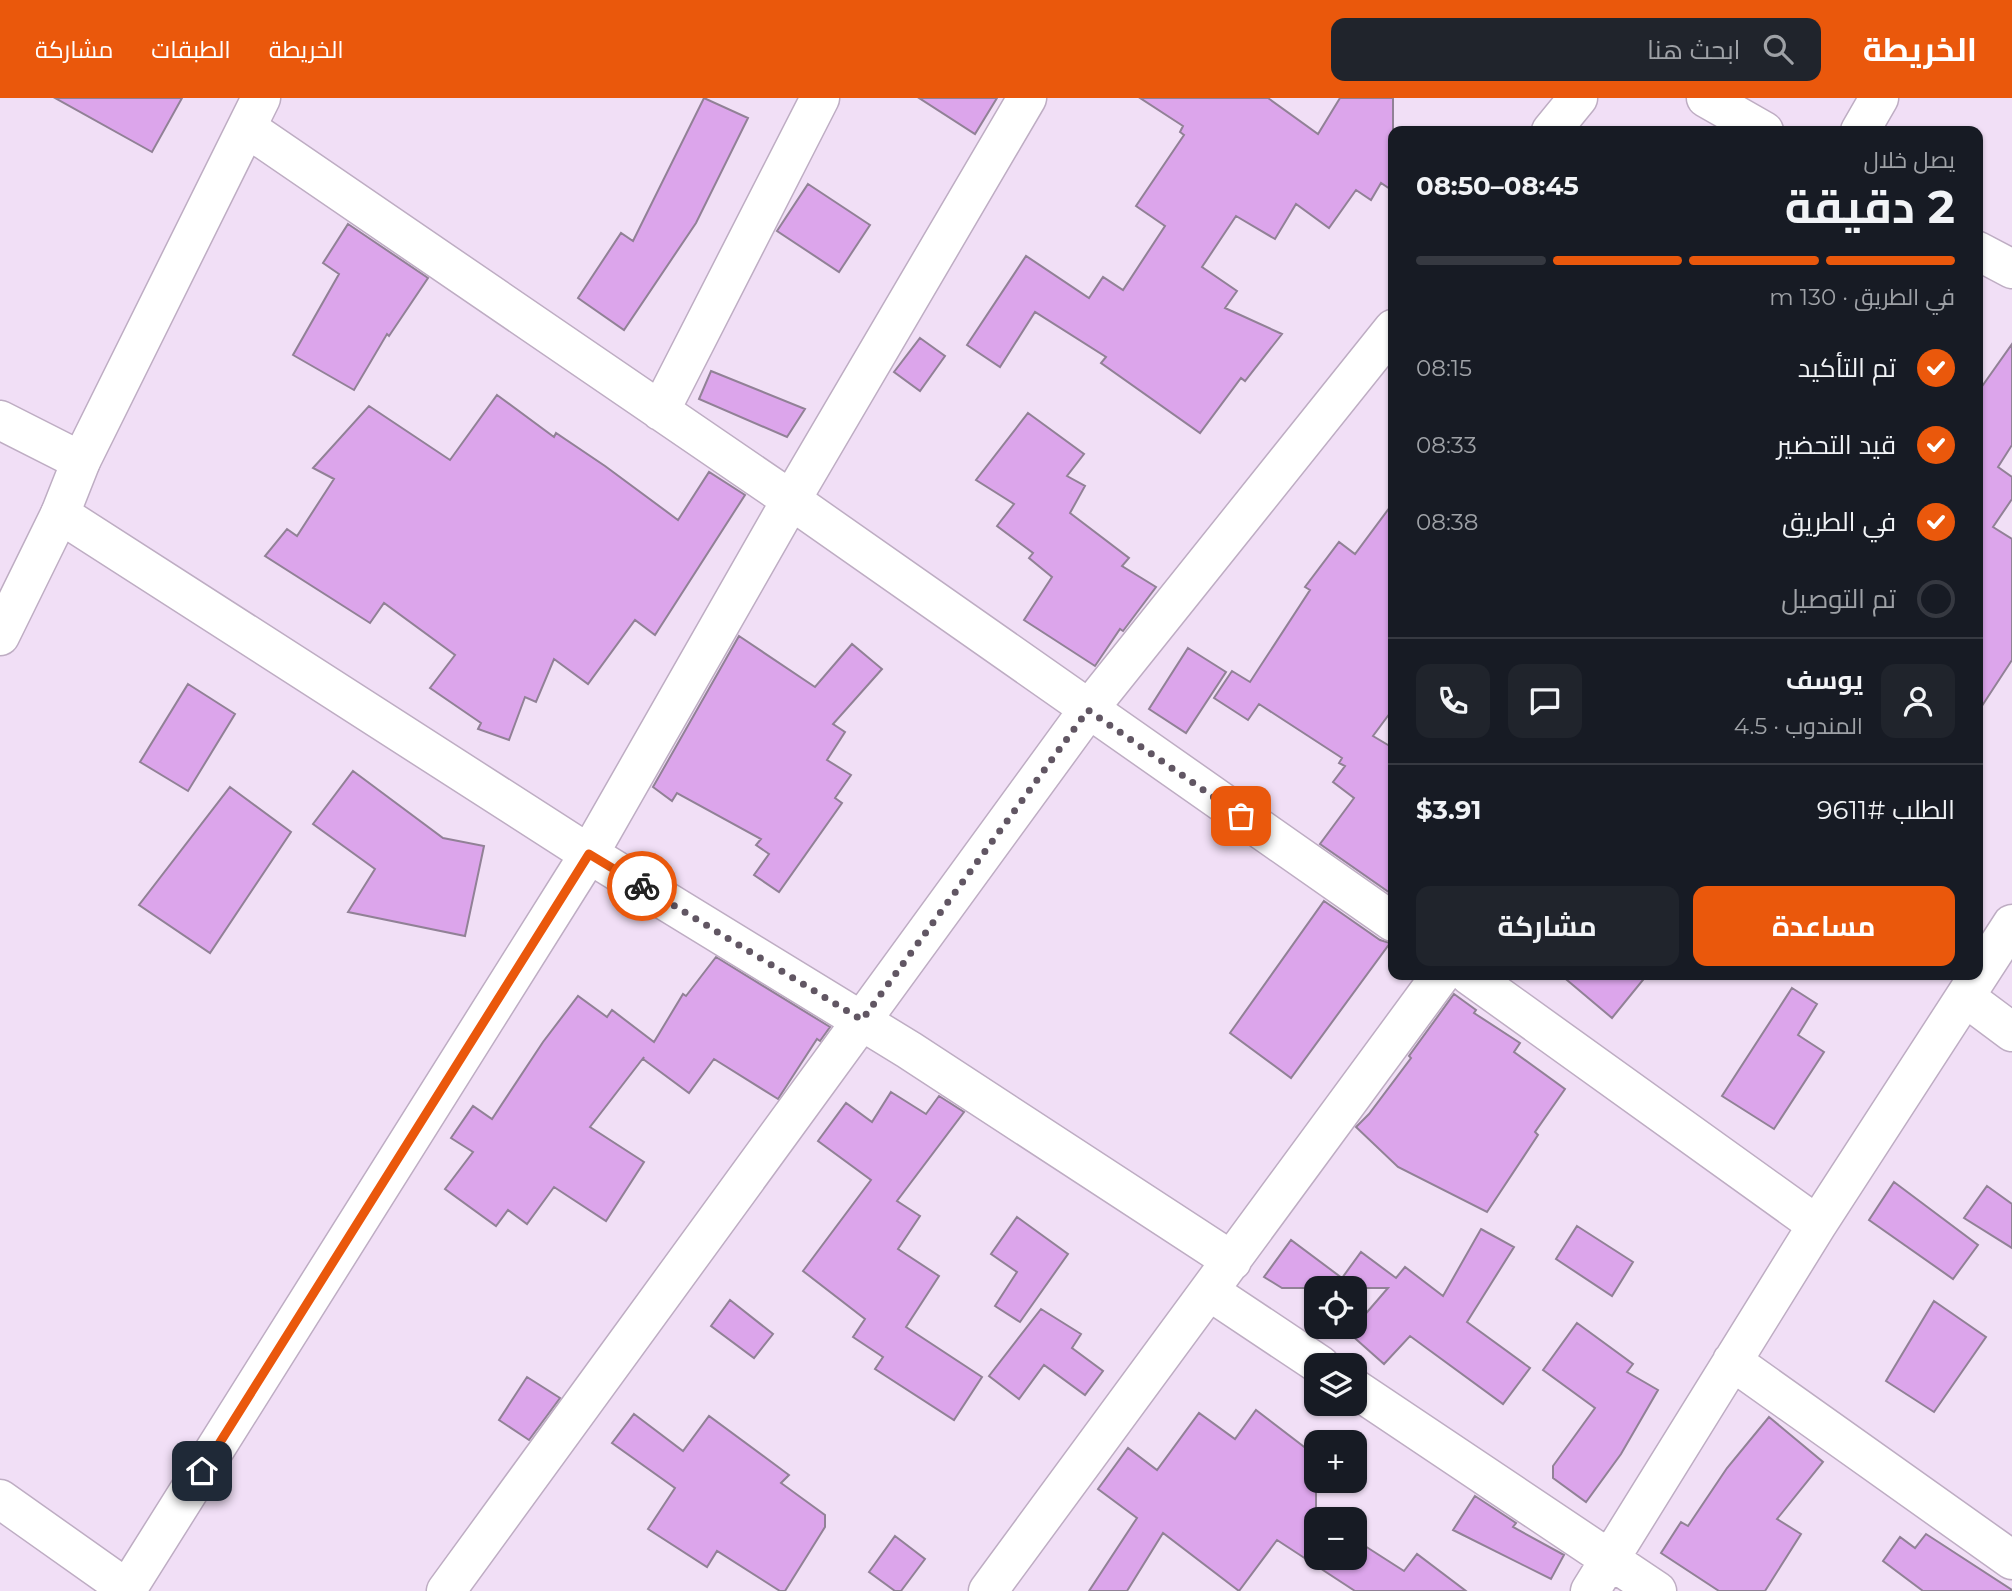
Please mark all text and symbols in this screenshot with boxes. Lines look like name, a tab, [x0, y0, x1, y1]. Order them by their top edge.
search box	[1331, 18, 1821, 81]
text: الخريطة	[1863, 29, 1977, 69]
icon: search	[1759, 30, 1797, 68]
text: ابحث هنا	[1647, 34, 1741, 66]
text: مشاركة	[35, 35, 113, 64]
text: الطبقات	[151, 35, 231, 64]
text: الخريطة	[269, 35, 344, 64]
text: يصل خلال	[1864, 146, 1955, 174]
text: 08:45–08:50	[1416, 170, 1579, 202]
text: 2 دقيقة	[1785, 178, 1955, 235]
text: في الطريق · 130 m	[1769, 283, 1955, 311]
icon: check	[1917, 349, 1955, 387]
text: تم التأكيد	[1798, 352, 1896, 384]
text: 08:15	[1416, 354, 1472, 382]
icon: check	[1917, 426, 1955, 464]
text: قيد التحضير	[1777, 429, 1896, 461]
text: 08:33	[1416, 431, 1477, 459]
icon: check	[1917, 503, 1955, 541]
text: في الطريق	[1782, 506, 1896, 538]
text: 08:38	[1416, 508, 1478, 536]
text: تم التوصيل	[1781, 583, 1896, 615]
button: phone	[1416, 664, 1490, 738]
button: chat	[1508, 664, 1582, 738]
text: يوسف	[1786, 664, 1863, 696]
button: person	[1881, 664, 1955, 738]
text: المندوب · 4.5	[1734, 712, 1863, 740]
pin	[1211, 786, 1271, 846]
text: $3.91	[1416, 794, 1481, 826]
text: الطلب #9611	[1817, 794, 1955, 826]
icon: bag	[1222, 797, 1260, 835]
courier	[607, 851, 677, 921]
icon: bike	[623, 867, 661, 905]
button: مشاركة	[1416, 886, 1679, 966]
button: مساعدة	[1693, 886, 1955, 966]
map controls	[1304, 1276, 1367, 1570]
button: locate	[1304, 1276, 1367, 1339]
button: layers	[1304, 1353, 1367, 1416]
button: +	[1304, 1430, 1367, 1493]
pin	[172, 1441, 232, 1501]
icon: home	[183, 1452, 221, 1490]
button: −	[1304, 1507, 1367, 1570]

